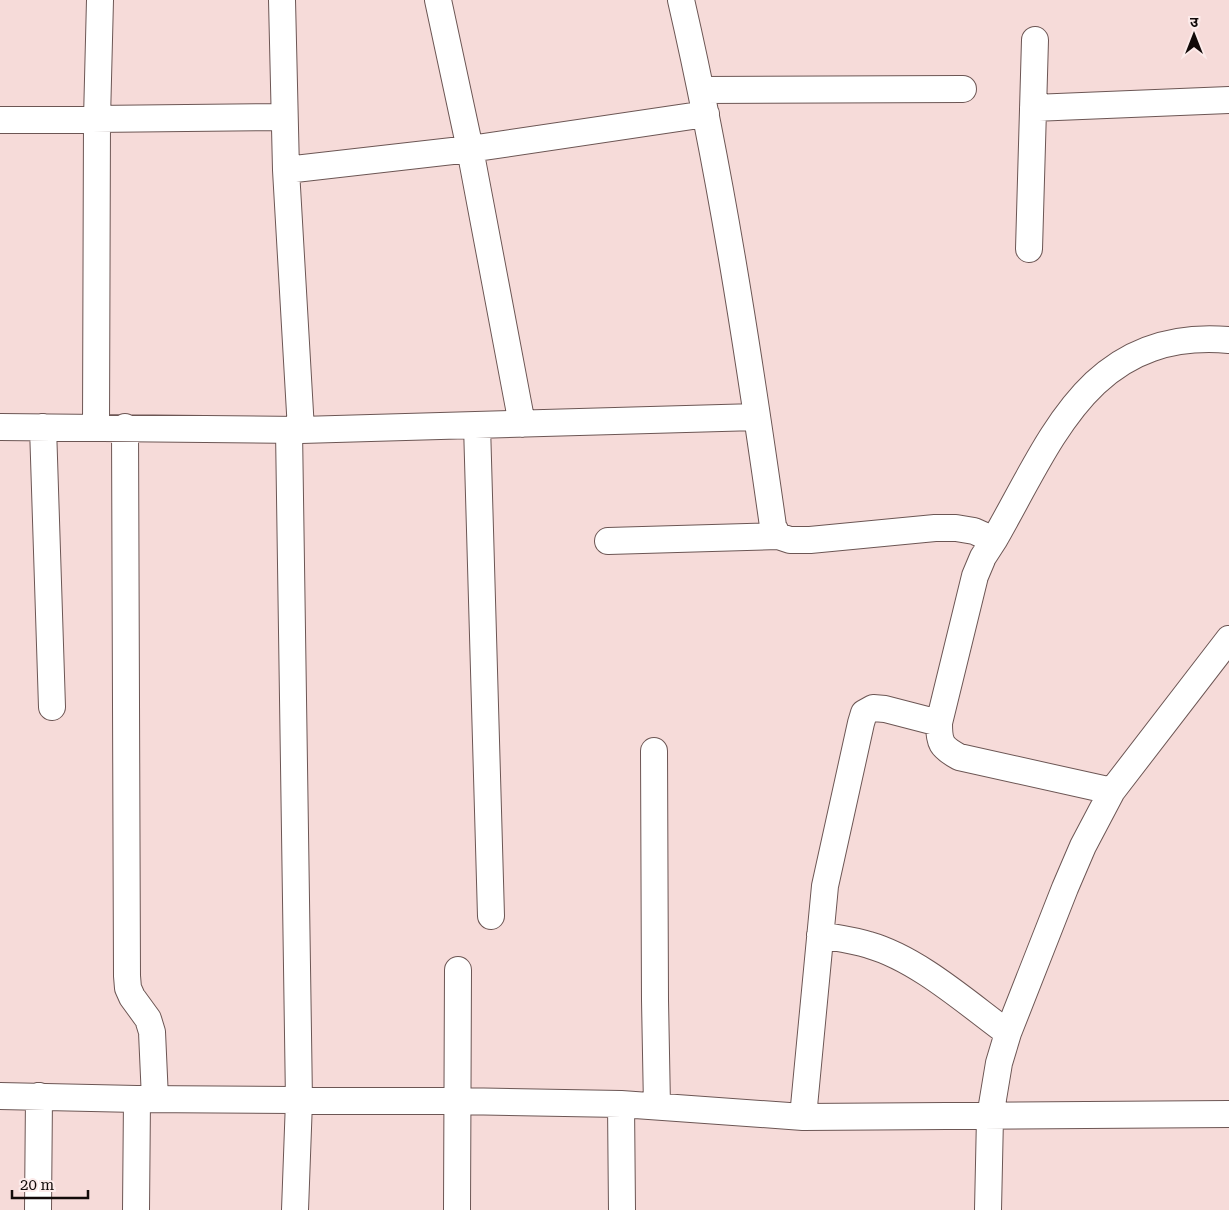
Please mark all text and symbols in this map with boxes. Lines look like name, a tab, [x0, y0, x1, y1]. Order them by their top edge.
north arrow	[1169, 10, 1219, 60]
text: उ	[1190, 14, 1199, 30]
scale bar	[12, 1168, 89, 1200]
text: 20 m	[20, 1176, 55, 1194]

